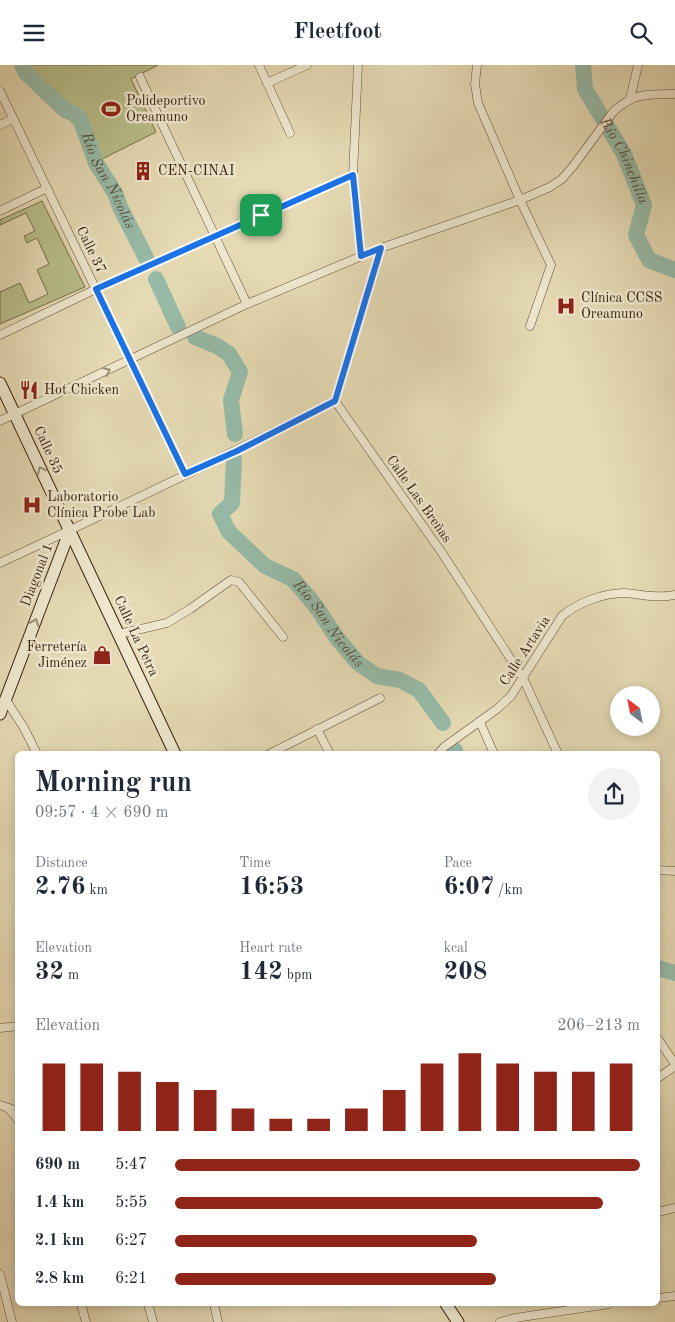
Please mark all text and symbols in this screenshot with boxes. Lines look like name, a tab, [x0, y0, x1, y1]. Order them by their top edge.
icon: menu	[20, 19, 48, 47]
icon: search	[627, 19, 655, 47]
text: Fleetfoot	[293, 21, 382, 43]
place label: Polideportivo Oreamuno	[126, 94, 205, 124]
sports icon: Polideportivo Oreamuno	[100, 98, 122, 120]
water label: Río Chinchilla	[596, 114, 650, 206]
water label: Río San Nicolás	[78, 129, 137, 231]
building icon: CEN-CINAI	[132, 160, 154, 182]
place label: CEN-CINAI	[158, 164, 234, 178]
pin	[240, 194, 282, 236]
icon: arrive	[247, 201, 275, 229]
street label: Calle 37	[74, 224, 108, 276]
place label: Clínica CCSS Oreamuno	[581, 291, 662, 321]
hospital icon: Clínica CCSS Oreamuno	[555, 295, 577, 317]
one-way arrow	[102, 366, 111, 377]
restaurant icon: Hot Chicken	[18, 379, 40, 401]
place label: Hot Chicken	[44, 383, 119, 397]
street label: Calle 35	[31, 424, 65, 476]
street label: Calle Las Breñas	[384, 453, 454, 545]
one-way arrow	[37, 466, 48, 475]
place label: Laboratorio Clínica Probe Lab	[47, 490, 155, 520]
hospital icon: Laboratorio Clínica Probe Lab	[21, 494, 43, 516]
street label: Diagonal 1	[19, 541, 55, 609]
water label: Río San Nicolás	[289, 577, 365, 671]
street label: Calle La Petra	[111, 594, 161, 679]
street label: Calle Artavia	[497, 614, 553, 688]
one-way arrow	[29, 618, 39, 627]
place label: Ferretería Jiménez	[26, 640, 87, 670]
shop icon: Ferretería Jiménez	[91, 644, 113, 666]
north arrow	[610, 686, 660, 736]
map controls	[610, 686, 660, 736]
button: share	[588, 768, 640, 820]
text: Morning run	[35, 770, 192, 798]
text: 09:57 · 4 × 690 m	[35, 805, 168, 821]
text: Distance	[35, 856, 88, 870]
text: Time	[239, 856, 271, 870]
text: Pace	[444, 856, 472, 870]
text: 2.76	[35, 875, 86, 900]
text: 16:53	[239, 875, 304, 900]
text: 6:07	[444, 875, 494, 900]
text: km	[86, 883, 108, 897]
text: /km	[494, 883, 523, 897]
text: Elevation	[35, 941, 92, 955]
text: Heart rate	[239, 941, 302, 955]
text: kcal	[444, 941, 468, 955]
text: 32	[35, 960, 64, 985]
text: 142	[239, 960, 283, 985]
text: 208	[444, 960, 487, 985]
text: m	[64, 968, 79, 982]
text: bpm	[283, 968, 312, 982]
text: Elevation	[35, 1018, 100, 1034]
text: 206–213 m	[557, 1018, 640, 1034]
text: 690 m	[35, 1157, 80, 1173]
text: 5:47	[115, 1157, 147, 1173]
text: 1.4 km	[35, 1195, 84, 1211]
text: 5:55	[115, 1195, 147, 1211]
text: 2.1 km	[35, 1233, 84, 1249]
text: 6:27	[115, 1233, 147, 1249]
text: 2.8 km	[35, 1271, 84, 1287]
text: 6:21	[115, 1271, 147, 1287]

